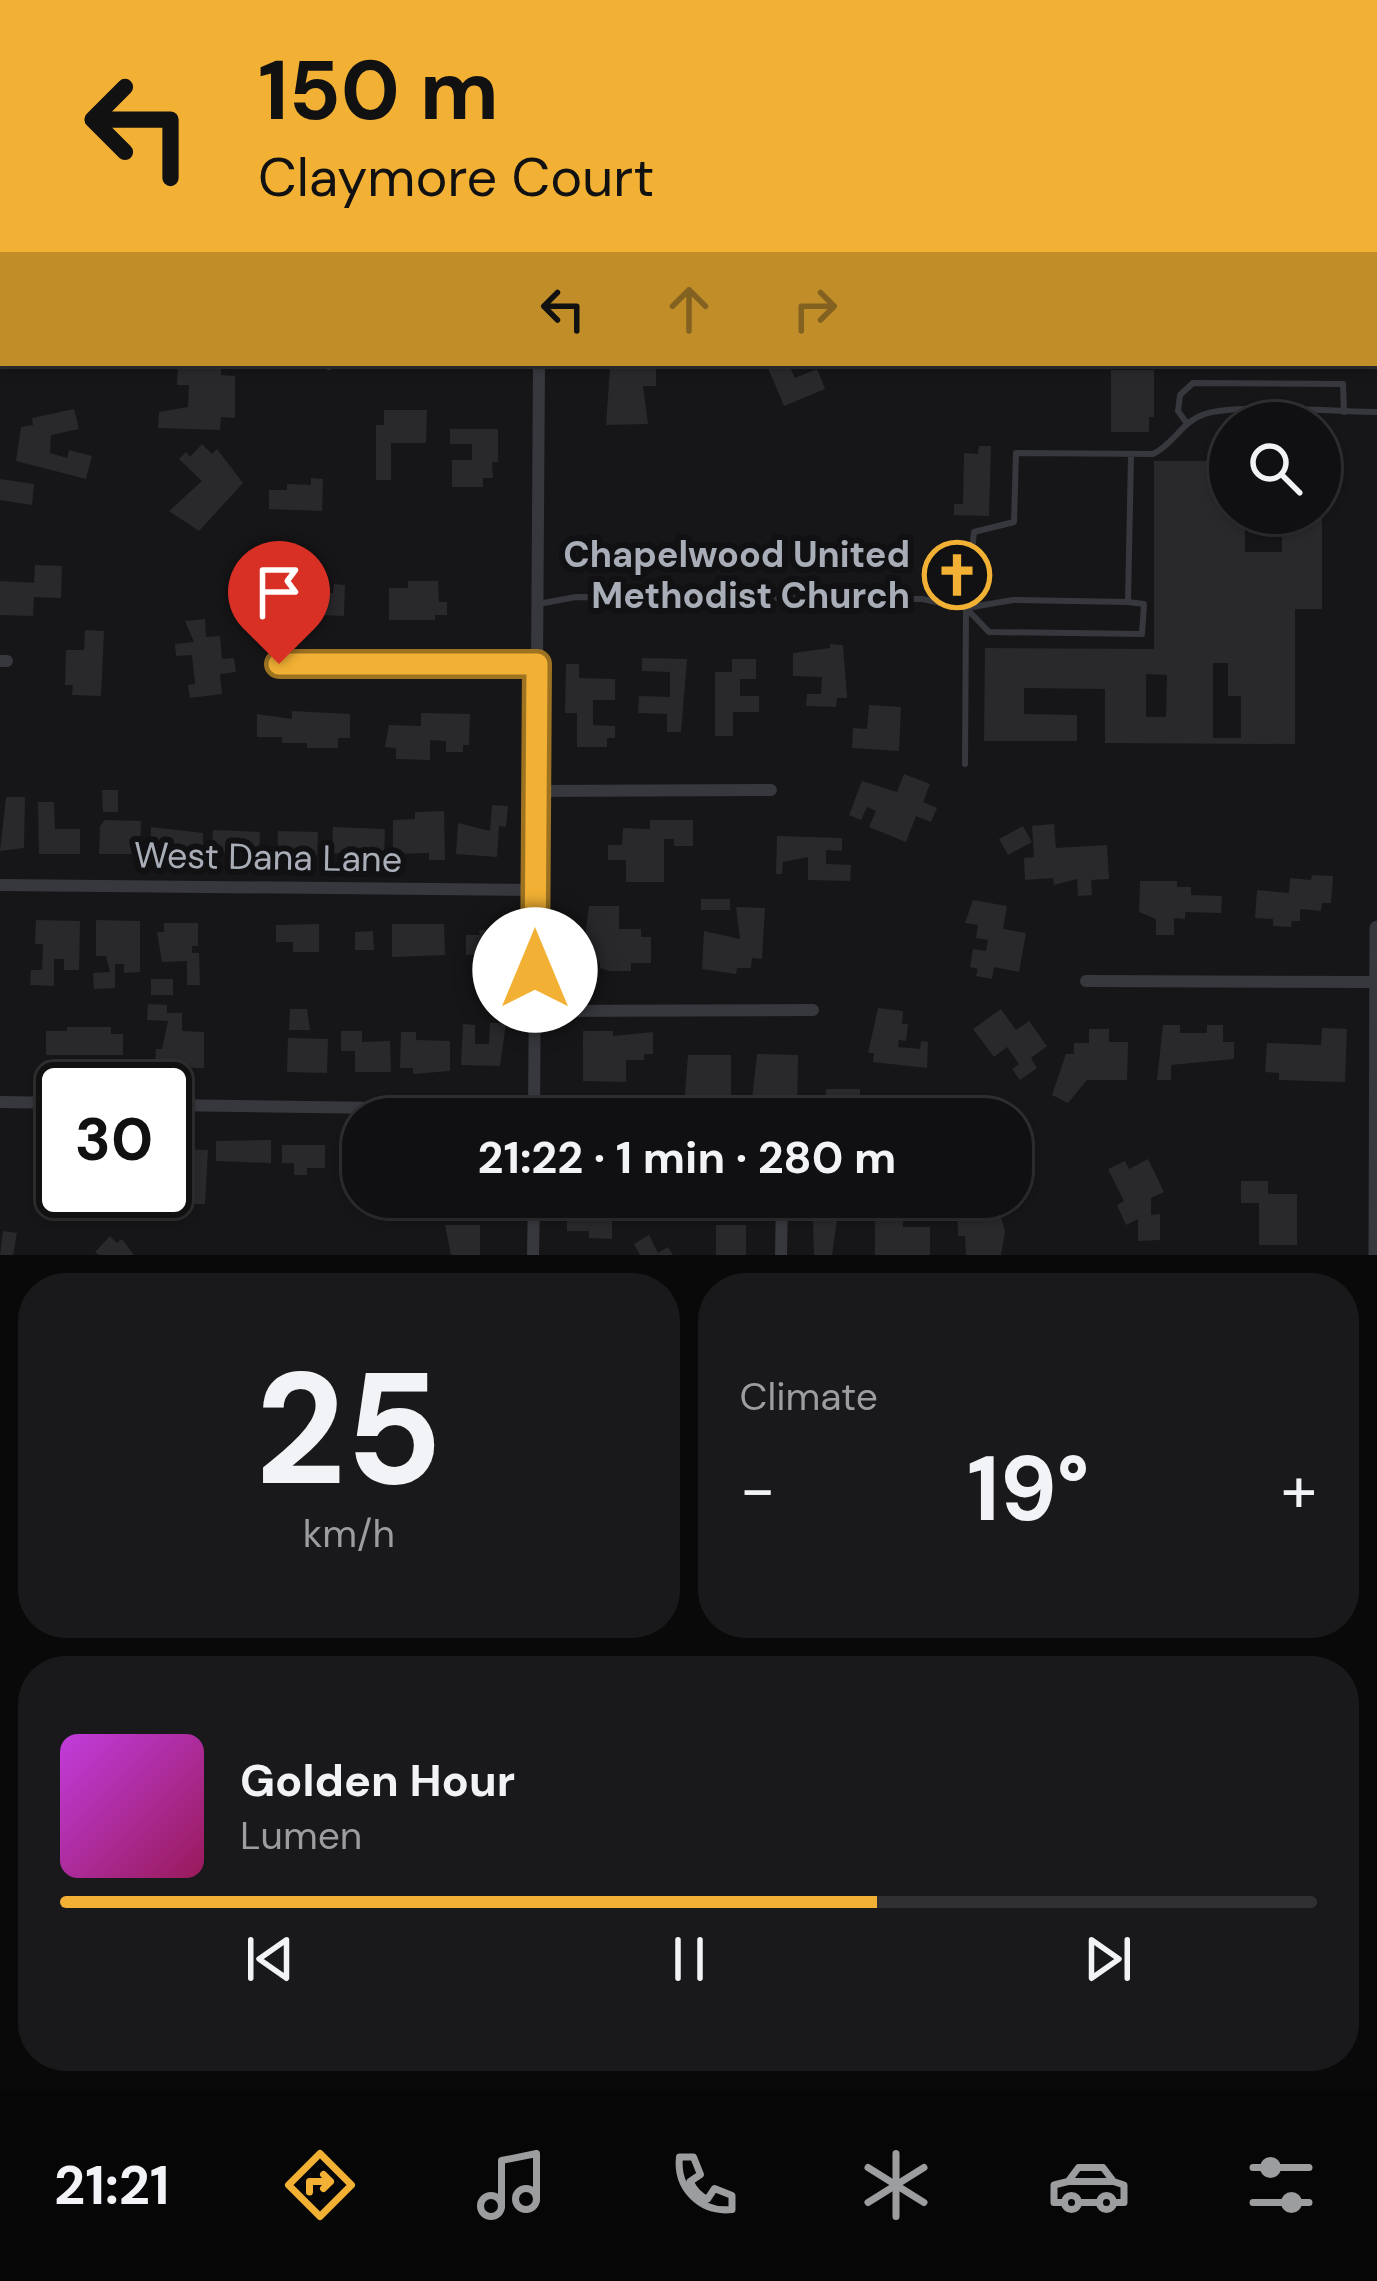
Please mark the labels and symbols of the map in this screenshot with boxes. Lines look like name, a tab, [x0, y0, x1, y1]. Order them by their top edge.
place label: Chapelwood United Methodist Church	[563, 531, 910, 619]
church icon: Chapelwood United Methodist Church	[922, 540, 992, 610]
pin	[228, 541, 330, 664]
street label: West Dana Lane	[133, 831, 403, 883]
position arrow	[472, 907, 598, 1033]
speed limit sign: 30	[36, 1062, 192, 1218]

